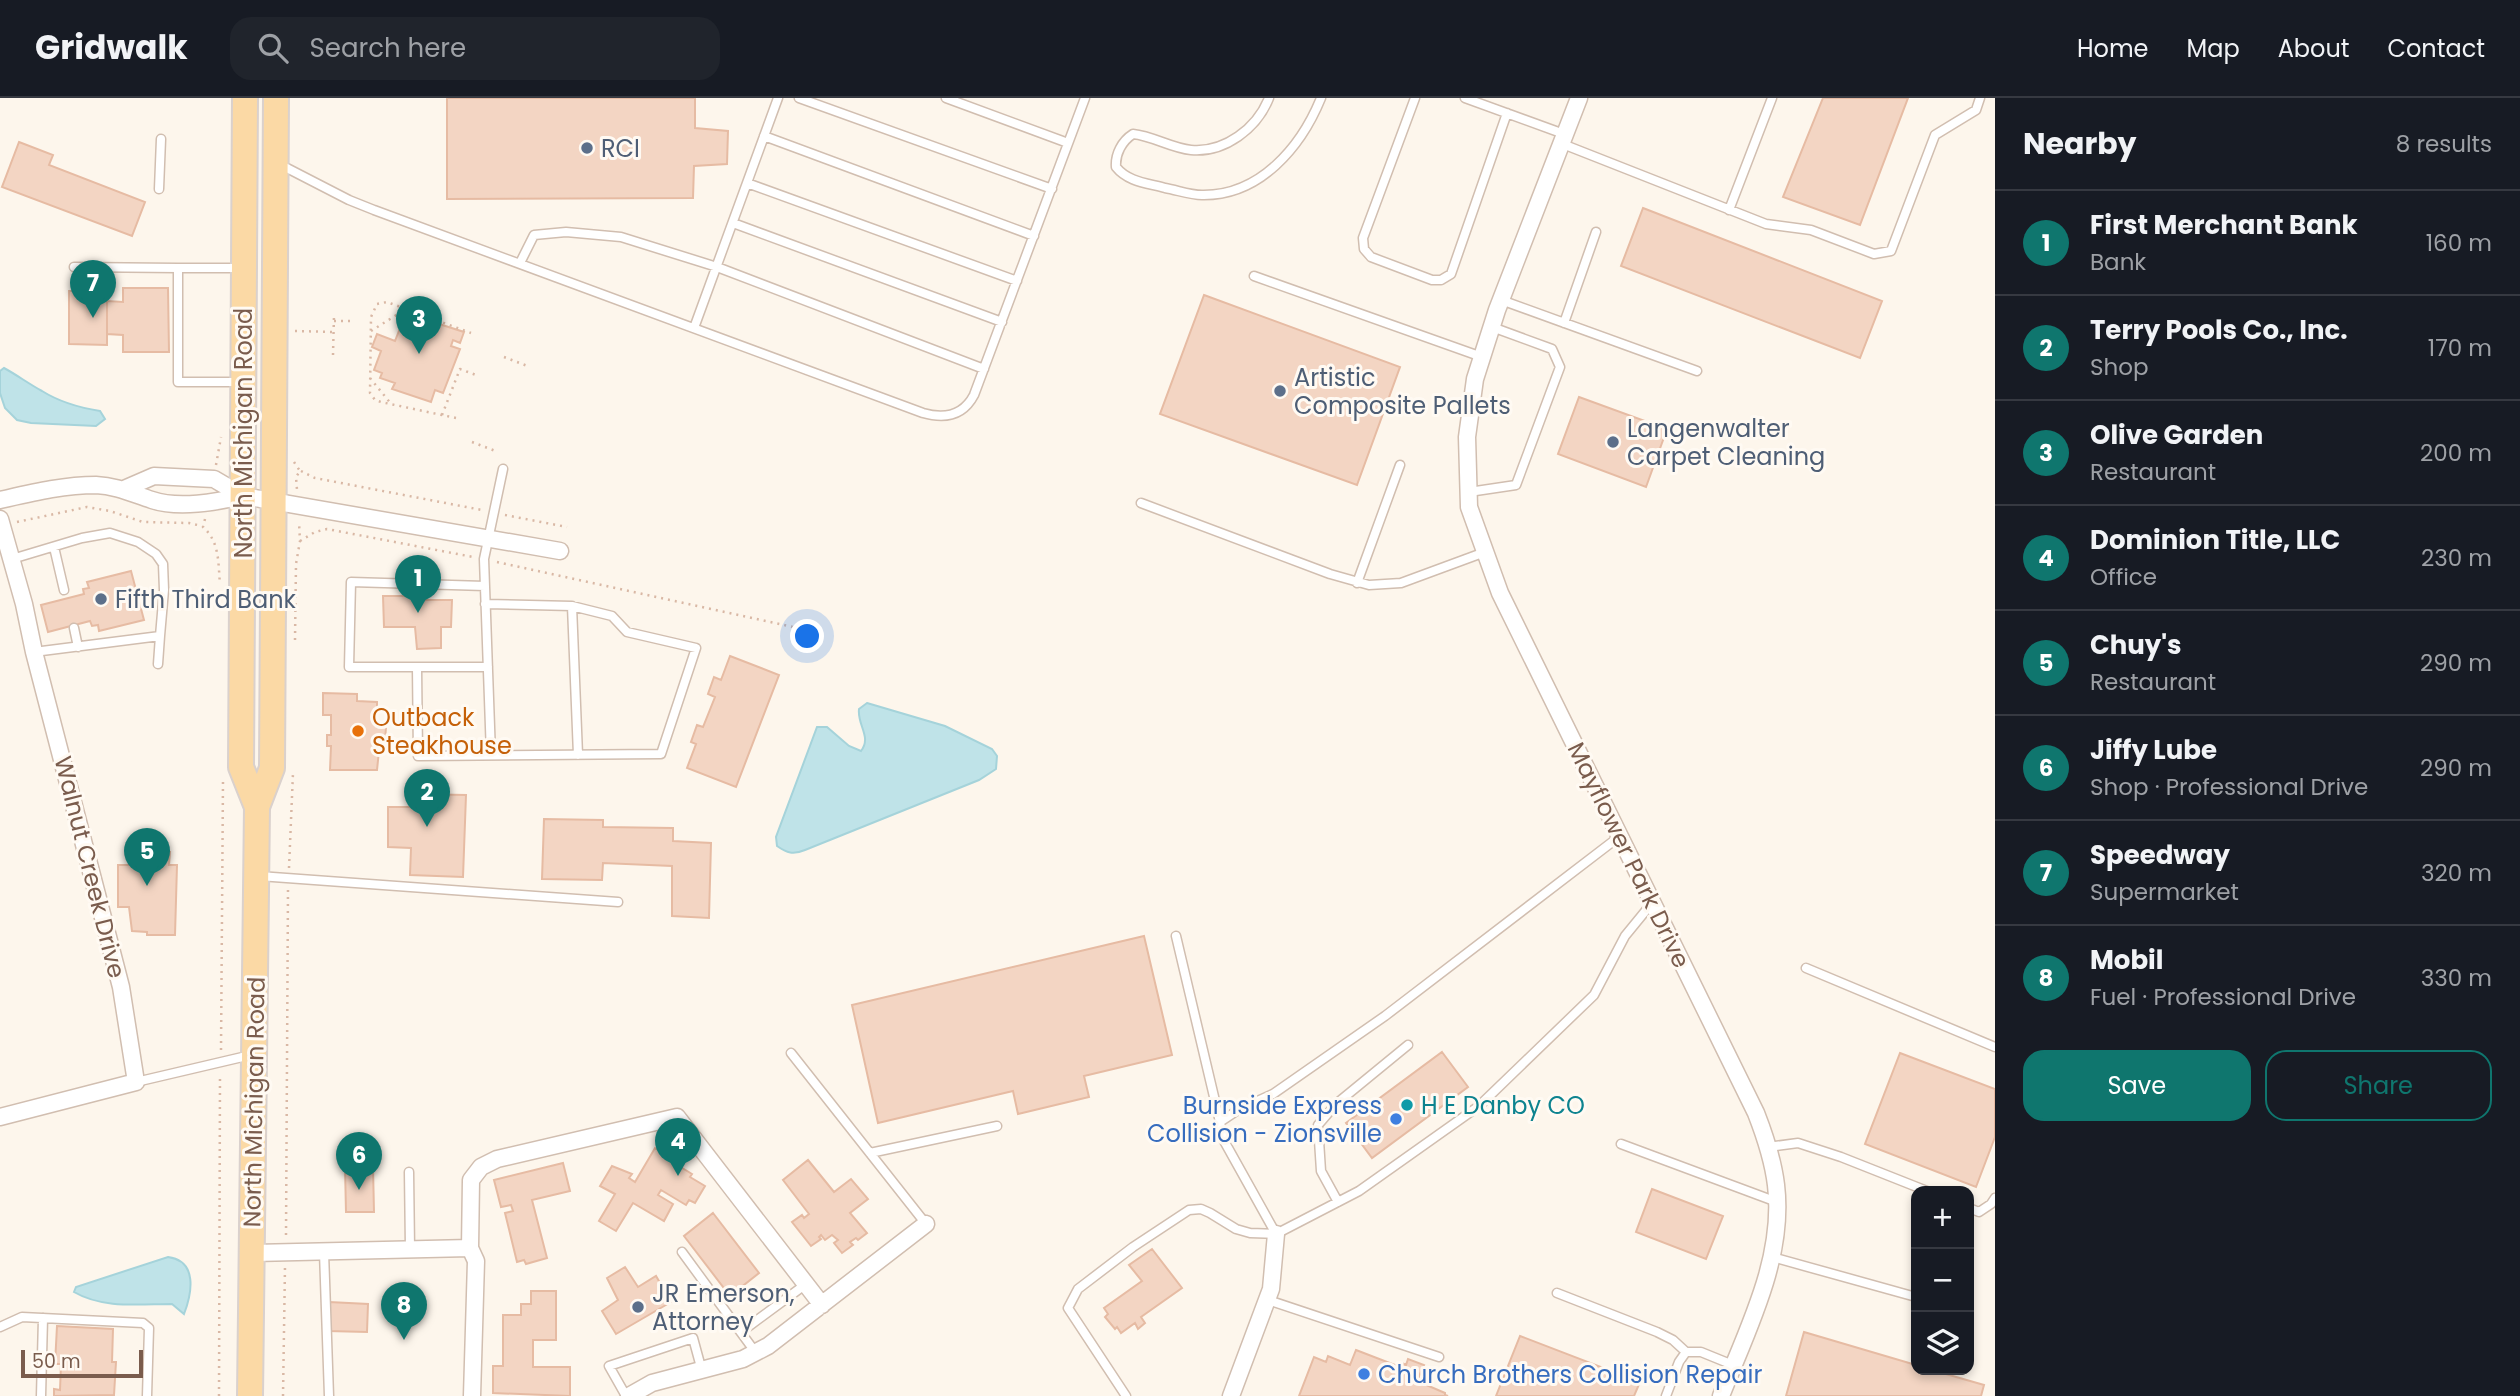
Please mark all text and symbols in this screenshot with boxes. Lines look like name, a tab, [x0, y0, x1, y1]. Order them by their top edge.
search box	[230, 17, 720, 80]
text: Gridwalk	[35, 24, 188, 71]
icon: search	[254, 29, 292, 67]
text: Search here	[310, 30, 466, 66]
text: Home	[2077, 32, 2149, 65]
text: Map	[2187, 32, 2240, 65]
text: About	[2278, 32, 2349, 65]
text: Contact	[2387, 32, 2485, 65]
text: Nearby	[2023, 122, 2137, 165]
text: 8 results	[2396, 128, 2492, 160]
place label: RCI	[601, 132, 640, 165]
marker: RCI	[579, 140, 595, 156]
text: First Merchant Bank	[2090, 207, 2358, 243]
text: 1	[2042, 227, 2050, 259]
text: 160 m	[2426, 227, 2492, 259]
text: Bank	[2090, 246, 2146, 278]
pin: 7	[70, 260, 116, 318]
pin: 3	[396, 296, 442, 354]
street label: North Michigan Road	[227, 308, 260, 558]
text: Terry Pools Co., Inc.	[2090, 312, 2348, 348]
text: 2	[2039, 332, 2053, 364]
text: 170 m	[2428, 332, 2492, 364]
text: Shop	[2090, 351, 2149, 383]
place label: Artistic Composite Pallets	[1294, 361, 1511, 422]
marker: Artistic Composite Pallets	[1272, 383, 1288, 399]
place label: Langenwalter Carpet Cleaning	[1627, 412, 1825, 473]
text: Olive Garden	[2090, 417, 2263, 453]
marker: Langenwalter Carpet Cleaning	[1605, 434, 1621, 450]
text: 3	[2039, 437, 2053, 469]
text: 200 m	[2420, 437, 2492, 469]
text: Restaurant	[2090, 456, 2216, 488]
text: Dominion Title, LLC	[2090, 522, 2340, 558]
text: 4	[2038, 542, 2054, 574]
text: 230 m	[2421, 542, 2492, 574]
pin: 1	[395, 555, 441, 613]
text: Office	[2090, 561, 2157, 593]
place label: Fifth Third Bank	[115, 583, 297, 616]
marker: Fifth Third Bank	[93, 591, 109, 607]
your location	[790, 619, 824, 653]
text: Chuy's	[2090, 627, 2182, 663]
text: 5	[2039, 647, 2053, 679]
text: 290 m	[2420, 647, 2492, 679]
text: Restaurant	[2090, 666, 2216, 698]
place label: Outback Steakhouse	[372, 701, 512, 762]
marker: Outback Steakhouse	[350, 723, 366, 739]
text: Jiffy Lube	[2090, 732, 2217, 768]
street label: Mayflower Park Drive	[1560, 737, 1698, 973]
text: 6	[2039, 752, 2053, 784]
text: 290 m	[2420, 752, 2492, 784]
street label: Walnut Creek Drive	[46, 753, 134, 981]
pin: 2	[404, 769, 450, 827]
text: Shop · Professional Drive	[2090, 771, 2368, 803]
pin: 5	[124, 828, 170, 886]
text: Speedway	[2090, 837, 2230, 873]
text: 7	[2040, 857, 2052, 889]
text: 320 m	[2421, 857, 2492, 889]
text: Supermarket	[2090, 876, 2239, 908]
text: Mobil	[2090, 942, 2163, 978]
text: 8	[2039, 962, 2053, 994]
text: 330 m	[2421, 962, 2492, 994]
street label: North Michigan Road	[235, 976, 273, 1228]
text: Fuel · Professional Drive	[2090, 981, 2356, 1013]
button: Save	[2023, 1050, 2251, 1121]
button: Share	[2265, 1050, 2492, 1121]
place label: Burnside Express Collision - Zionsville	[1147, 1089, 1382, 1150]
place label: H E Danby CO	[1421, 1089, 1585, 1122]
marker: H E Danby CO	[1399, 1097, 1415, 1113]
marker: Burnside Express Collision - Zionsville	[1388, 1111, 1404, 1127]
pin: 4	[655, 1118, 701, 1176]
pin: 6	[336, 1132, 382, 1190]
map controls	[1911, 1186, 1974, 1375]
button: +	[1911, 1186, 1974, 1249]
button: −	[1911, 1249, 1974, 1312]
place label: JR Emerson, Attorney	[652, 1277, 795, 1338]
pin: 8	[381, 1282, 427, 1340]
marker: JR Emerson, Attorney	[630, 1299, 646, 1315]
button: layers	[1911, 1312, 1974, 1375]
scale bar	[21, 1347, 144, 1379]
text: 50 m	[32, 1348, 81, 1375]
place label: Church Brothers Collision Repair	[1378, 1358, 1762, 1391]
marker: Church Brothers Collision Repair	[1356, 1366, 1372, 1382]

